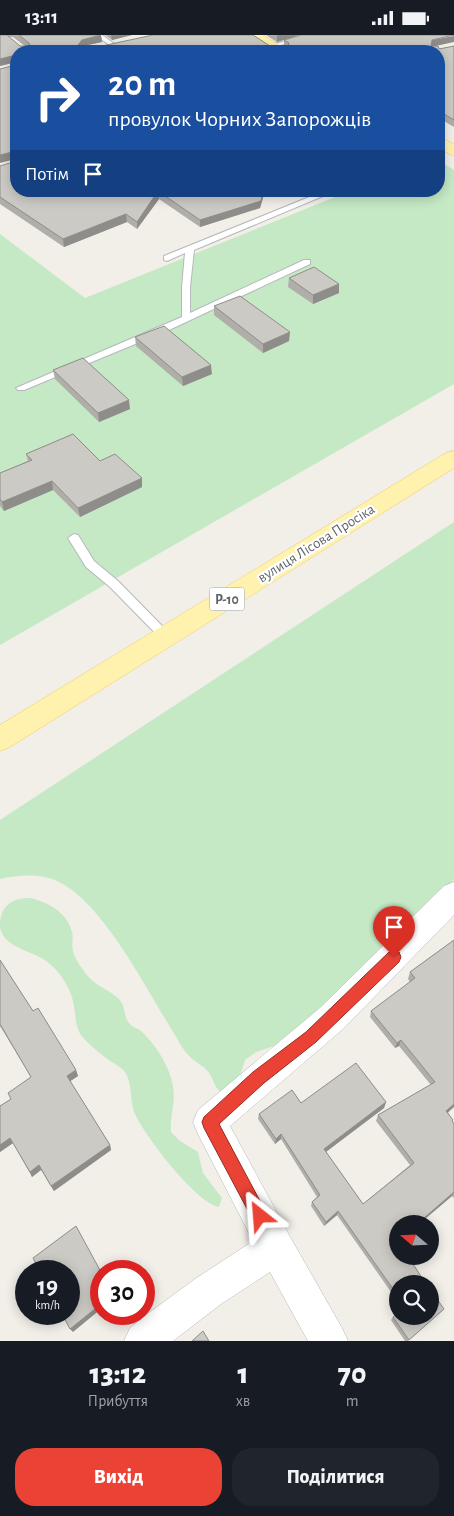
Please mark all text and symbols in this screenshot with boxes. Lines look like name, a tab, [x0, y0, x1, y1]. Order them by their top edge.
text: 13:11	[25, 8, 58, 27]
icon: right	[25, 65, 90, 130]
text: 20 m	[108, 67, 176, 102]
text: провулок Чорних Запорожців	[108, 108, 371, 130]
icon: arrive	[79, 160, 107, 188]
text: Потім	[25, 165, 69, 184]
street label: вулиця Лісова Просіка	[255, 501, 377, 585]
road number: Р-10	[210, 587, 244, 611]
pin	[373, 906, 415, 957]
icon: arrive	[380, 913, 408, 941]
position arrow	[233, 1189, 285, 1241]
north arrow	[389, 1215, 439, 1265]
map controls	[389, 1215, 439, 1325]
speed limit sign: 30	[90, 1260, 155, 1325]
text: 19	[37, 1274, 58, 1299]
button: search	[389, 1275, 439, 1325]
text: km/h	[35, 1299, 60, 1311]
text: 13:12	[90, 1359, 146, 1389]
text: 1	[237, 1359, 248, 1389]
text: 70	[338, 1359, 366, 1389]
text: Прибуття	[88, 1393, 148, 1409]
text: хв	[236, 1393, 250, 1409]
text: m	[346, 1393, 358, 1409]
button: Вихід	[15, 1448, 222, 1506]
button: Поділитися	[232, 1448, 439, 1506]

